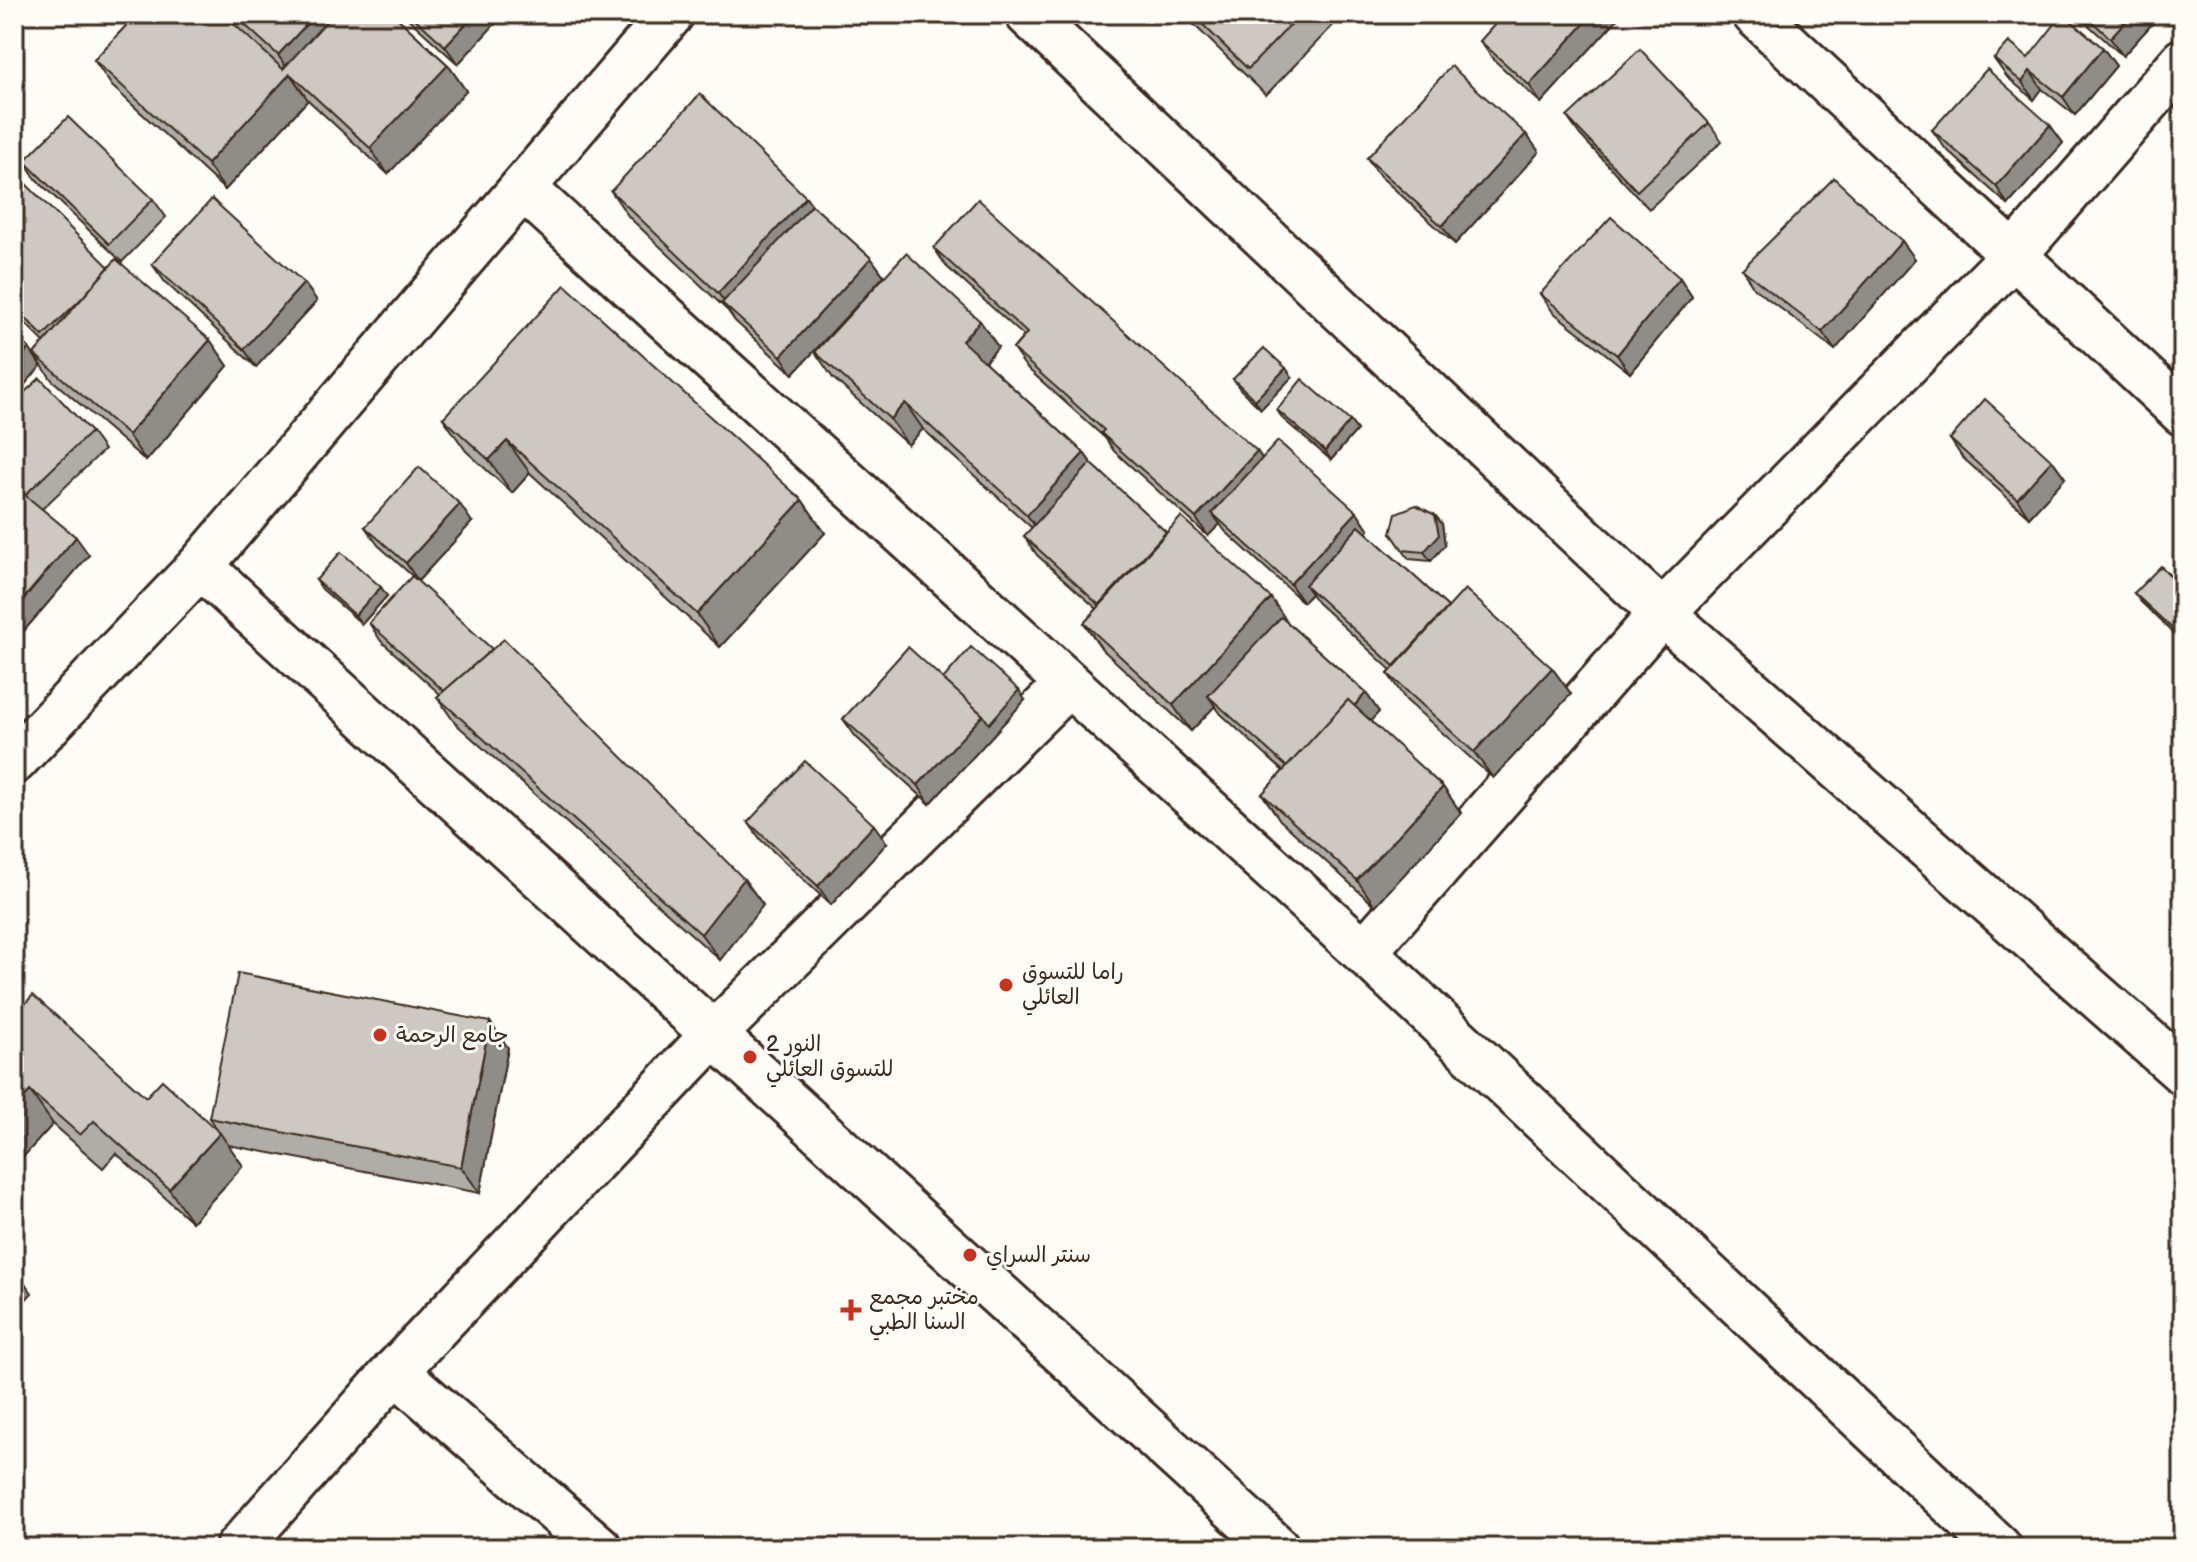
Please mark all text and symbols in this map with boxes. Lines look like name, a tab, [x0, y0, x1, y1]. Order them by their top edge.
place label: راما للتسوق العائلي	[1022, 959, 1124, 1016]
marker: راما للتسوق العائلي	[997, 976, 1015, 994]
place label: جامع الرحمة	[396, 1022, 509, 1051]
marker: جامع الرحمة	[371, 1026, 389, 1044]
place label: النور 2 للتسوق العائلي	[766, 1031, 893, 1088]
marker: النور 2 للتسوق العائلي	[741, 1048, 759, 1066]
place label: سنتر السراي	[986, 1242, 1091, 1271]
marker: سنتر السراي	[961, 1246, 979, 1264]
place label: مختبر مجمع السنا الطبي	[869, 1284, 979, 1341]
marker: مختبر مجمع السنا الطبي	[840, 1299, 862, 1321]

